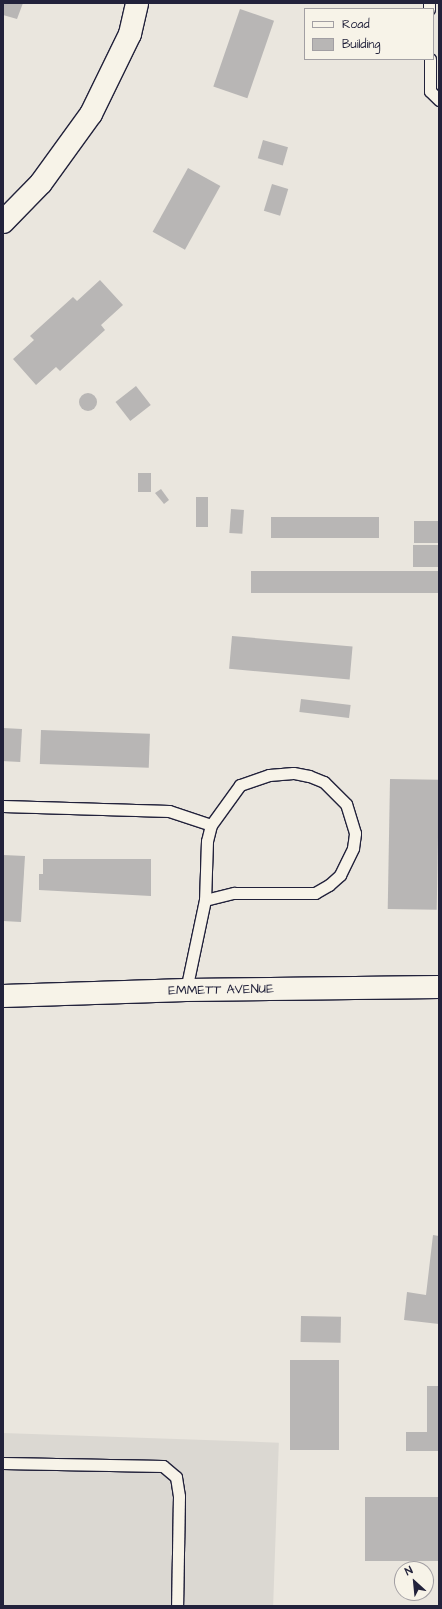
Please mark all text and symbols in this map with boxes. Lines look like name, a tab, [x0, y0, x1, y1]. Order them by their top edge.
legend	[304, 8, 434, 60]
text: Road	[342, 16, 370, 33]
text: Building	[342, 36, 380, 53]
street label: EMMETT AVENUE	[168, 981, 274, 999]
north arrow	[394, 1561, 434, 1601]
text: N	[402, 1563, 415, 1579]

